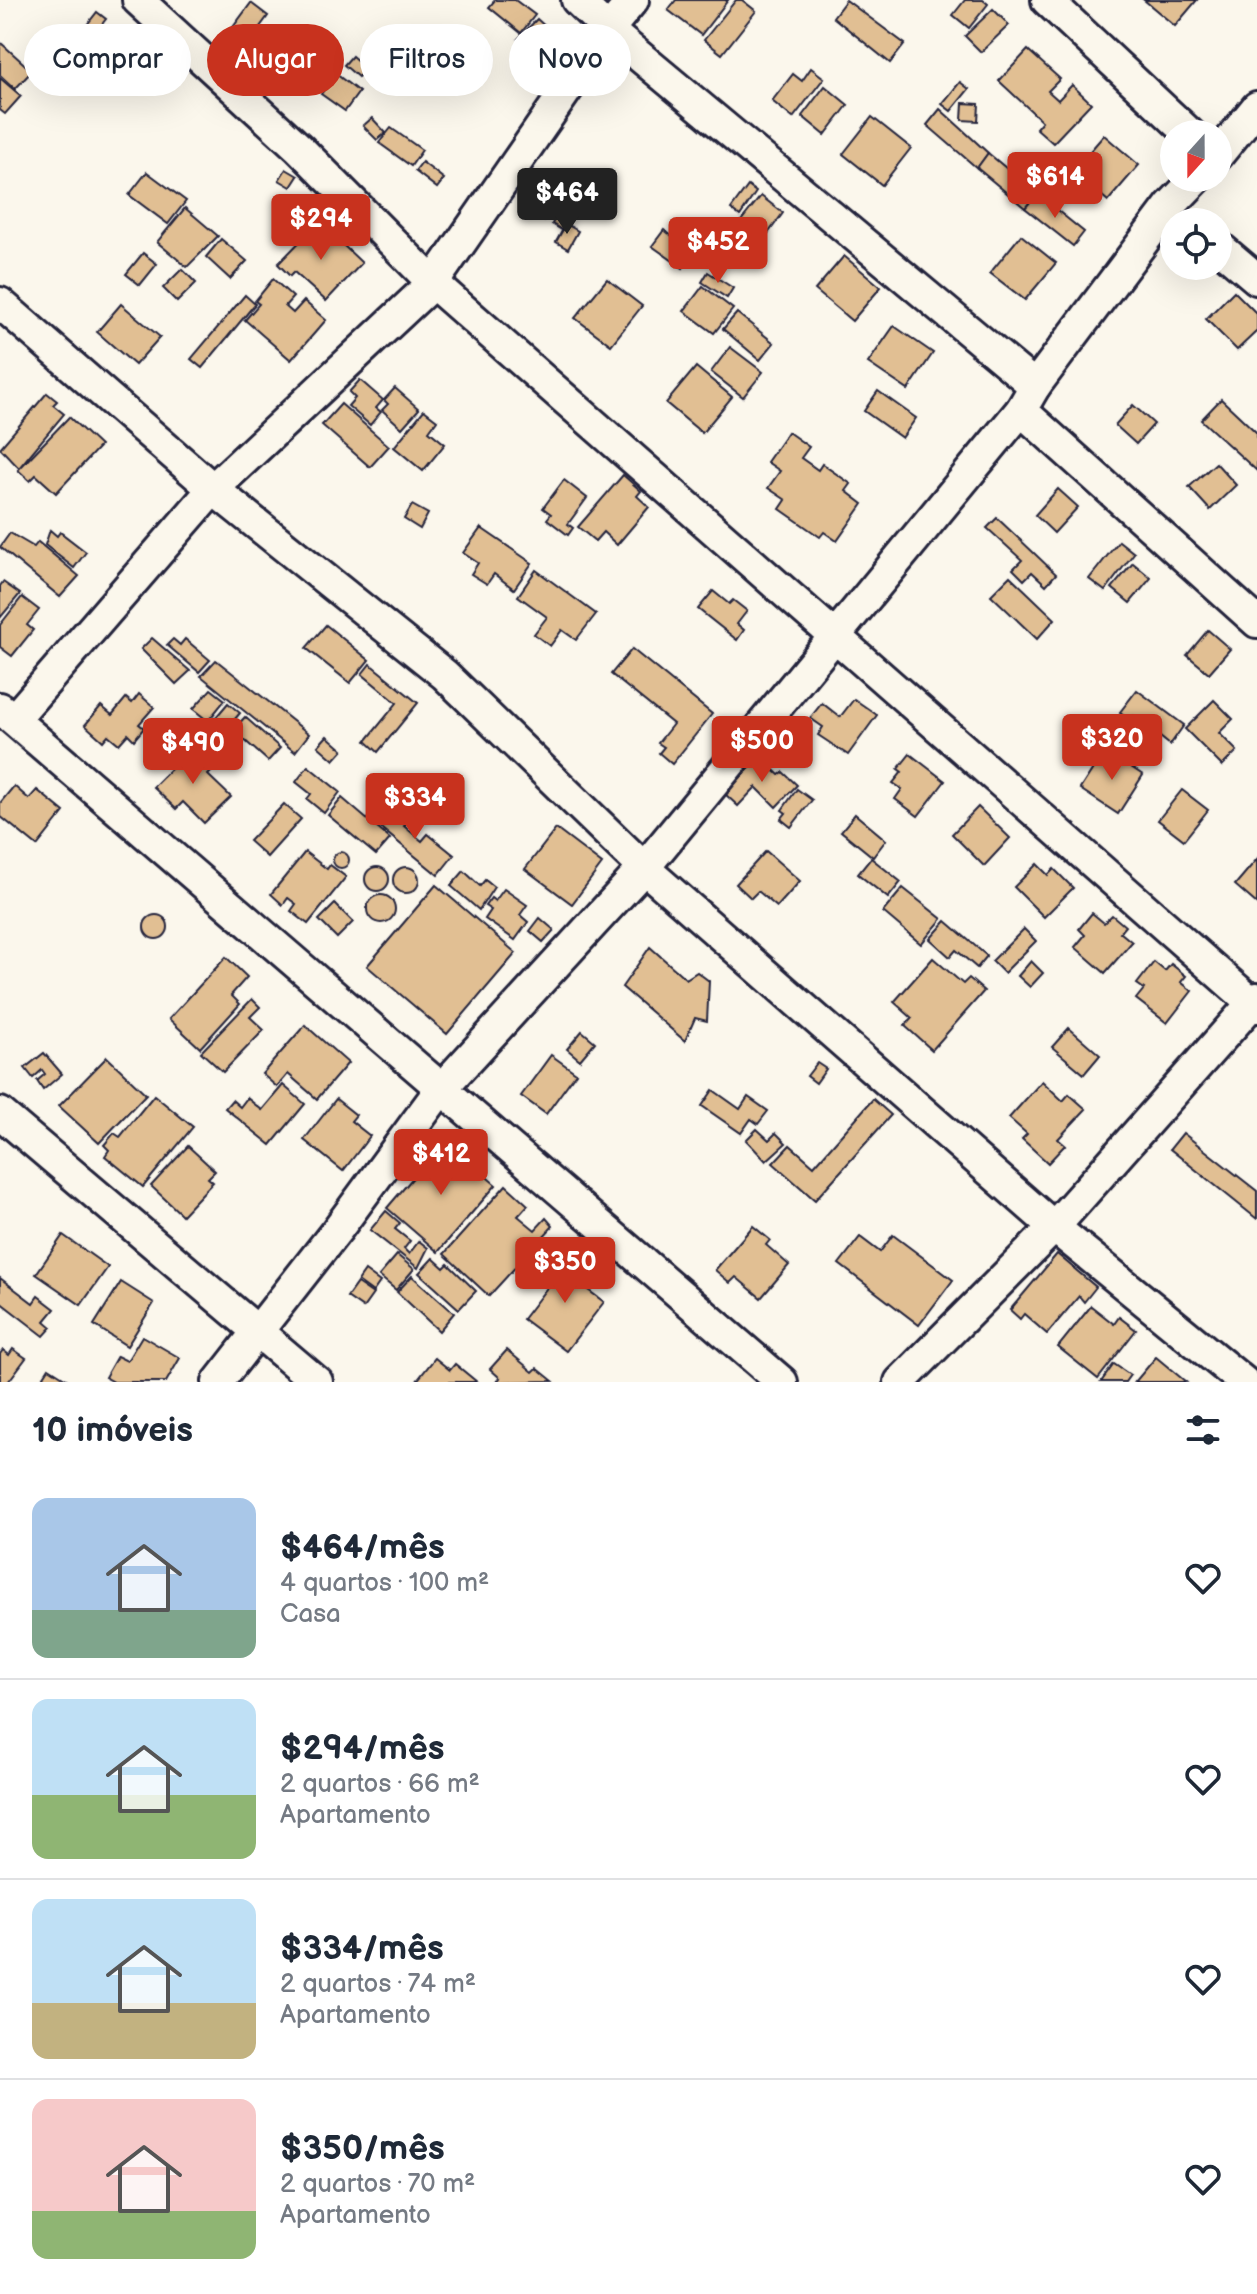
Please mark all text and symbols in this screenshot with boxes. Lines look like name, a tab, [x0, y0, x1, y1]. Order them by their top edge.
chip: Comprar	[24, 24, 191, 96]
chip: Alugar	[207, 24, 344, 96]
chip: Filtros	[360, 24, 493, 96]
chip: Novo	[509, 24, 631, 96]
north arrow	[1160, 120, 1232, 192]
map controls	[1160, 120, 1232, 280]
pin: $614	[1008, 152, 1102, 220]
text: $614	[1025, 162, 1085, 193]
pin: $464	[520, 168, 614, 236]
text: $464	[535, 178, 599, 209]
pin: $294	[274, 194, 368, 262]
text: $294	[289, 204, 353, 235]
button: locate	[1160, 208, 1232, 280]
pin: $452	[671, 217, 765, 285]
text: $452	[686, 227, 750, 258]
pin: $320	[1065, 714, 1159, 782]
pin: $500	[715, 716, 809, 784]
pin: $490	[146, 718, 240, 786]
text: $320	[1080, 724, 1144, 755]
text: $500	[730, 726, 794, 757]
text: $490	[161, 728, 225, 759]
pin: $334	[368, 773, 462, 841]
text: $334	[384, 783, 446, 814]
pin: $412	[394, 1129, 488, 1197]
text: $412	[412, 1139, 470, 1170]
pin: $350	[518, 1237, 612, 1305]
text: $350	[533, 1247, 597, 1278]
icon: filters	[1181, 1408, 1225, 1452]
text: 10 imóveis	[32, 1410, 193, 1451]
text: $464/mês	[280, 1527, 445, 1568]
icon: home	[96, 1530, 192, 1626]
icon: heart	[1181, 1556, 1225, 1600]
text: 4 quartos · 100 m²	[280, 1568, 489, 1599]
text: Casa	[280, 1599, 341, 1630]
text: $294/mês	[280, 1728, 444, 1769]
icon: home	[96, 1731, 192, 1827]
icon: heart	[1181, 1757, 1225, 1801]
text: 2 quartos · 66 m²	[280, 1769, 480, 1800]
text: Apartamento	[280, 1800, 431, 1831]
text: $334/mês	[280, 1928, 444, 1969]
icon: home	[96, 1931, 192, 2027]
icon: heart	[1181, 1957, 1225, 2001]
text: 2 quartos · 74 m²	[280, 1969, 476, 2000]
text: Apartamento	[280, 2000, 431, 2031]
text: $350/mês	[280, 2128, 445, 2169]
icon: home	[96, 2131, 192, 2227]
icon: heart	[1181, 2157, 1225, 2201]
text: 2 quartos · 70 m²	[280, 2169, 475, 2200]
text: Apartamento	[280, 2200, 431, 2231]

